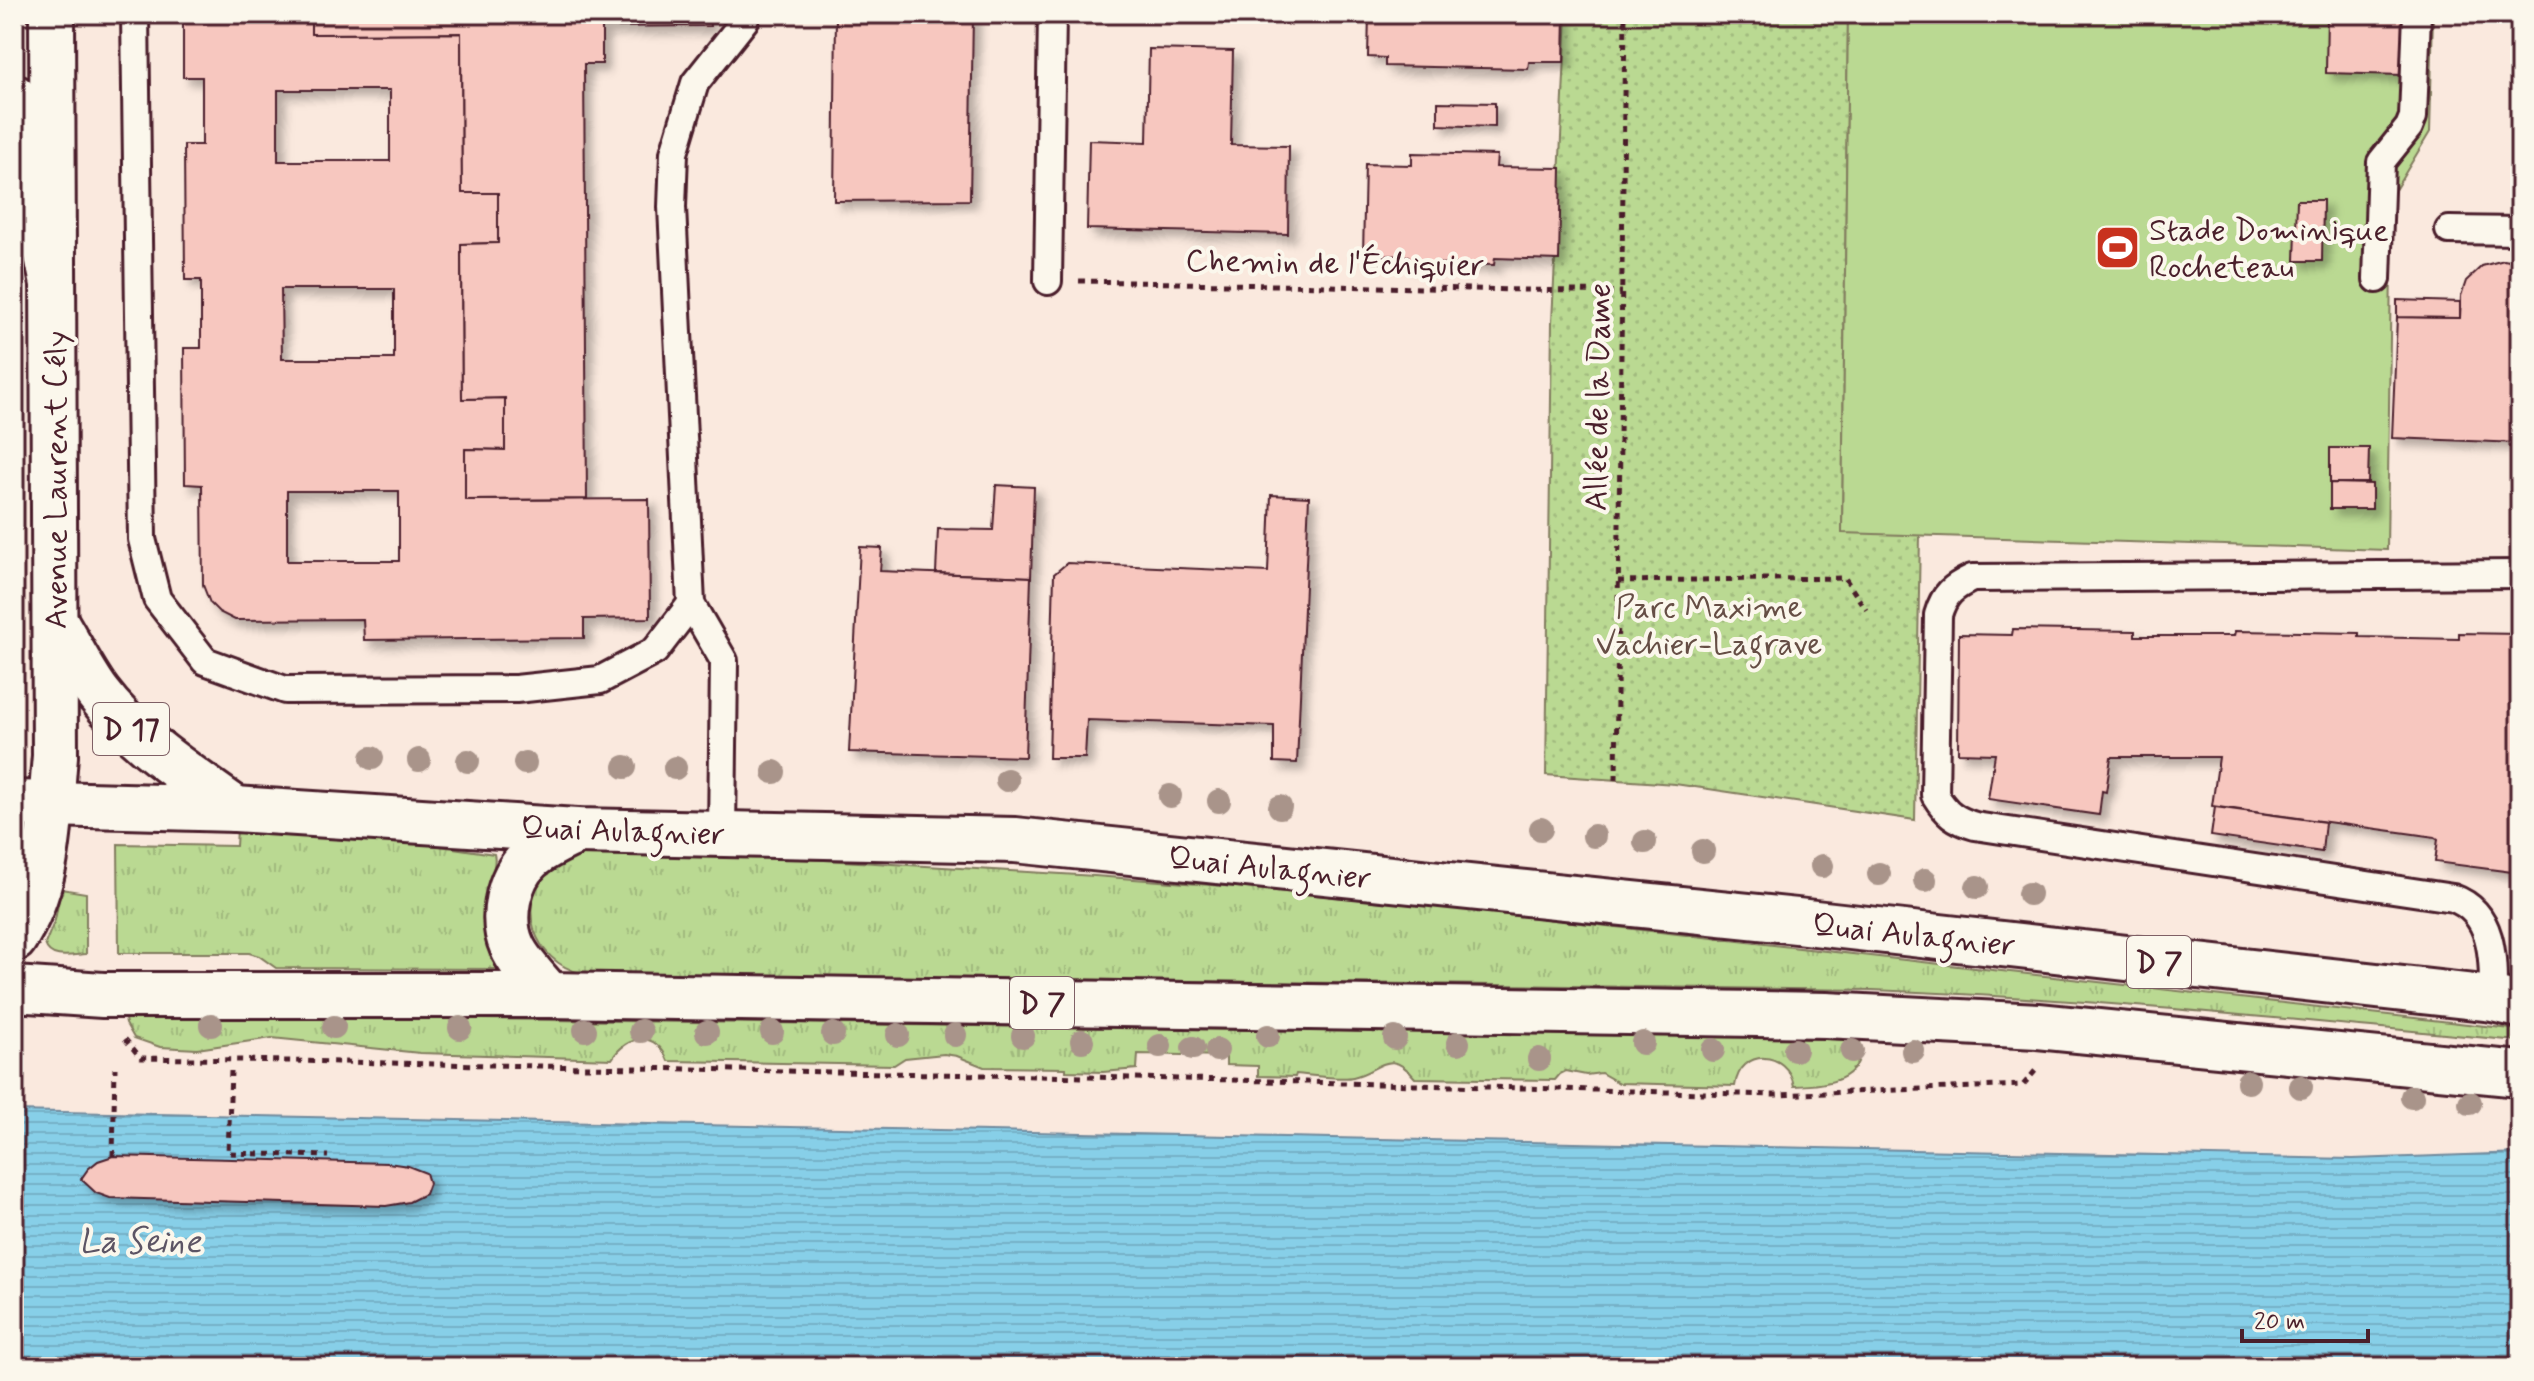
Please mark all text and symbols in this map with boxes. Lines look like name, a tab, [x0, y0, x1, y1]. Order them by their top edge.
place label: Stade Dominique Rocheteau	[2149, 210, 2389, 289]
sports icon: Stade Dominique Rocheteau	[2094, 223, 2142, 271]
street label: Chemin de l'Échiquier	[1185, 240, 1485, 288]
street label: Allée de la Dame	[1576, 283, 1622, 512]
street label: Avenue Laurent Cély	[36, 331, 78, 629]
park label: Parc Maxime Vachier-Lagrave	[1596, 587, 1822, 669]
road number: D 17	[93, 703, 169, 755]
street label: Quai Aulagnier	[520, 807, 726, 860]
street label: Quai Aulagnier	[1166, 837, 1374, 904]
street label: Quai Aulagnier	[1810, 904, 2018, 971]
road number: D 7	[2127, 936, 2191, 988]
road number: D 7	[1010, 977, 1074, 1029]
water label: La Seine	[79, 1220, 202, 1265]
scale bar	[2242, 1293, 2368, 1343]
text: 20 m	[2254, 1307, 2305, 1338]

